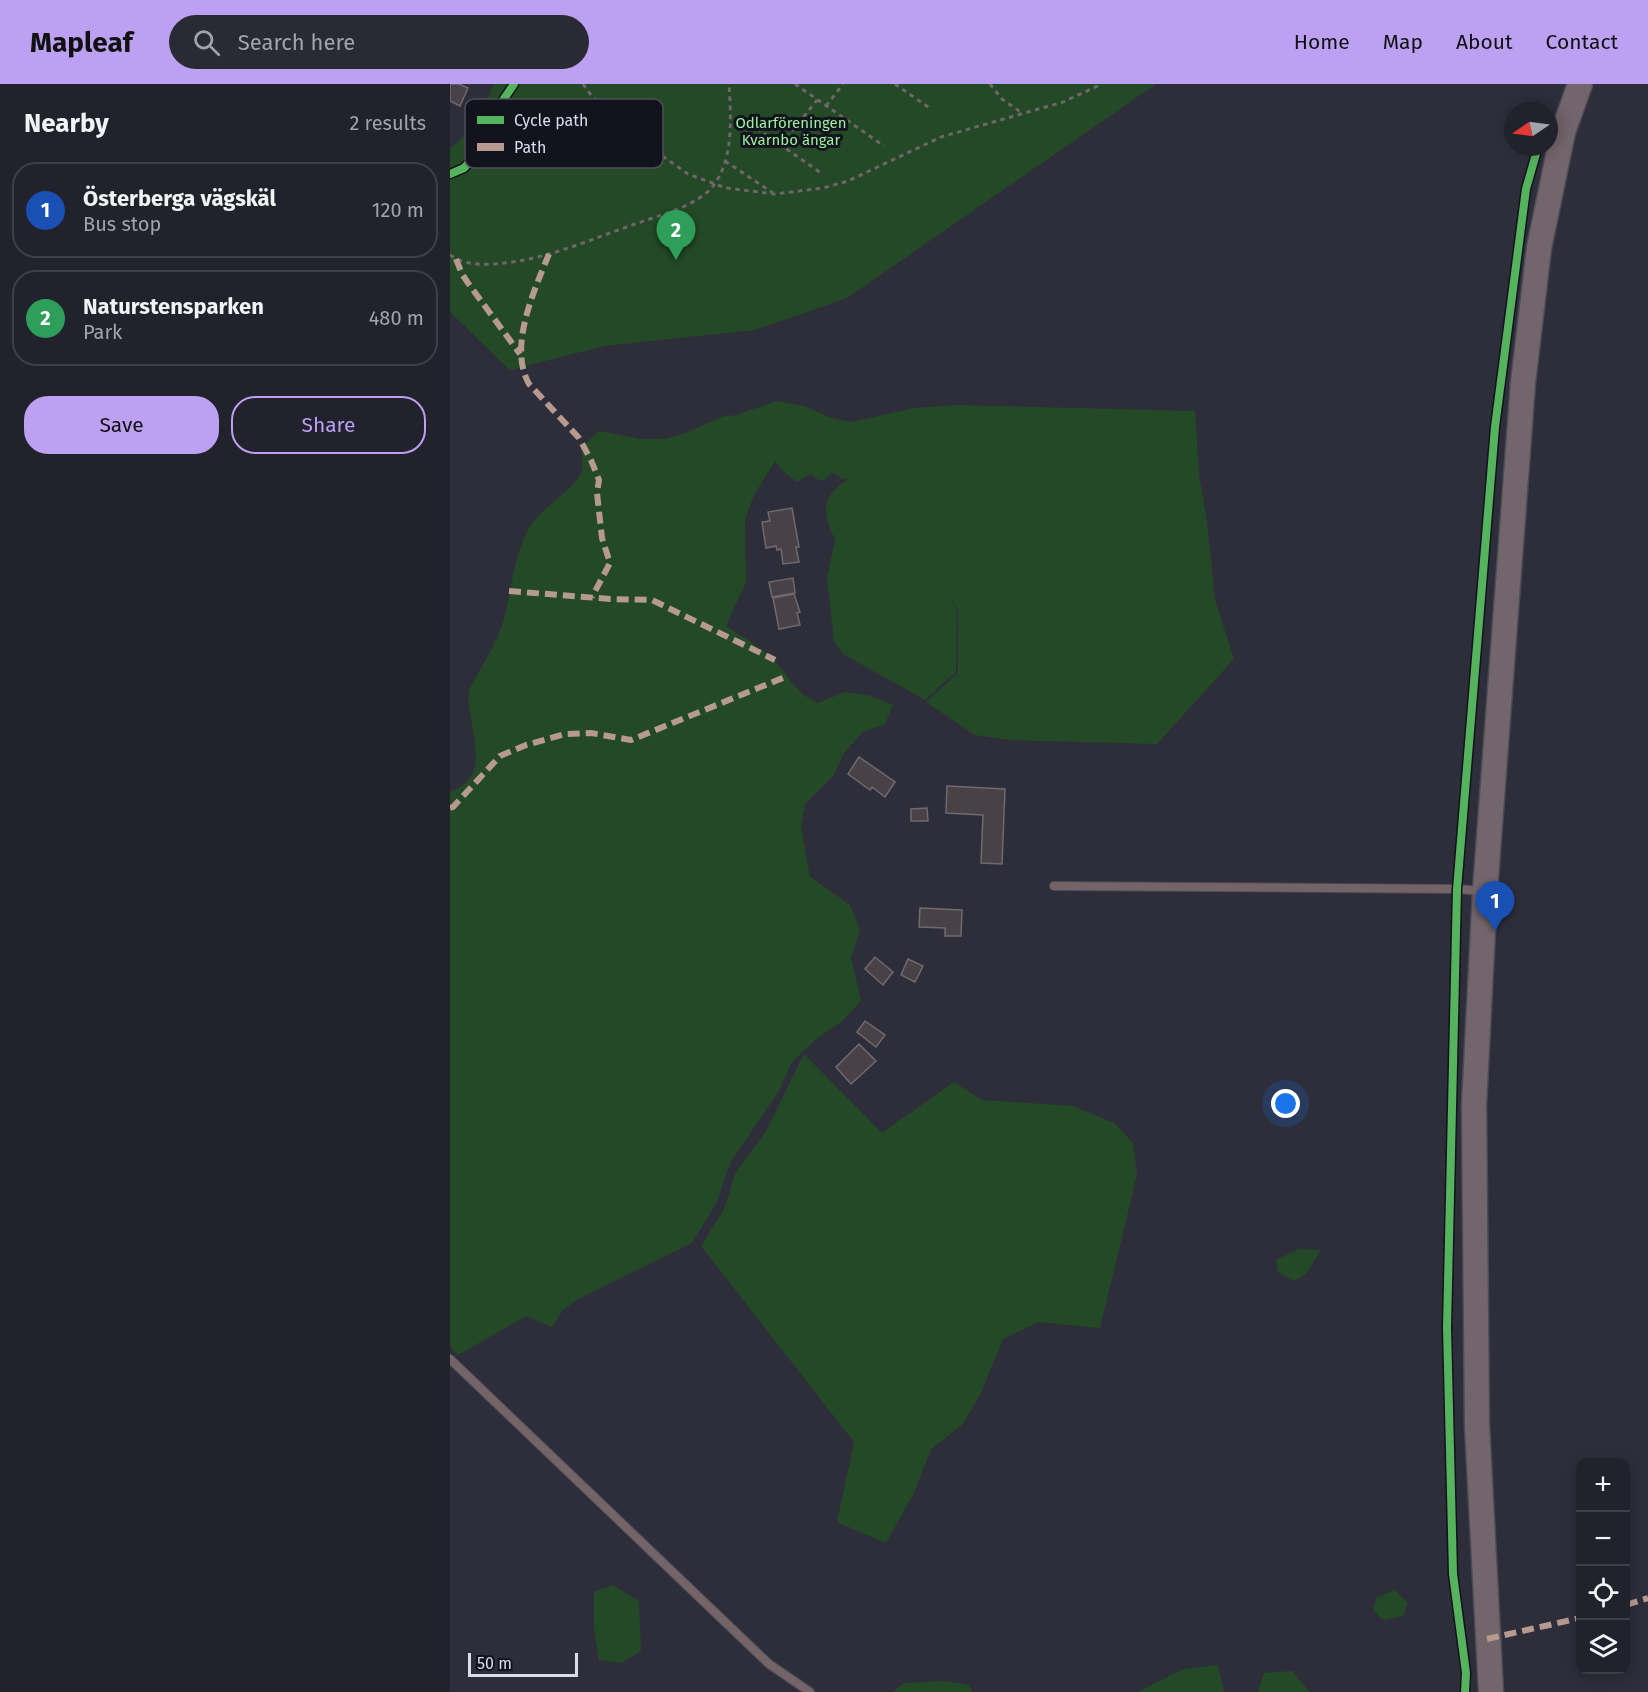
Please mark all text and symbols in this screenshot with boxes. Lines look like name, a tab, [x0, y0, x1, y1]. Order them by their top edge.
search box	[169, 15, 589, 69]
text: Mapleaf	[30, 26, 133, 59]
icon: search	[190, 26, 223, 59]
text: Search here	[238, 29, 355, 56]
text: Home	[1294, 29, 1350, 55]
text: Map	[1383, 29, 1423, 55]
text: About	[1456, 29, 1513, 55]
text: Contact	[1546, 29, 1618, 55]
legend	[465, 99, 663, 168]
north arrow	[1504, 102, 1558, 156]
text: Nearby	[24, 108, 109, 139]
text: 2 results	[349, 111, 426, 135]
text: Cycle path	[514, 111, 588, 130]
park label: Odlarföreningen Kvarnbo ängar	[735, 114, 847, 149]
text: Path	[514, 138, 546, 157]
text: Österberga vägskäl	[83, 185, 276, 212]
text: 1	[41, 198, 50, 222]
text: 120 m	[372, 198, 424, 222]
pin: 2	[656, 210, 696, 260]
text: Bus stop	[83, 212, 161, 236]
text: Naturstensparken	[83, 293, 264, 320]
text: 2	[40, 306, 51, 330]
text: 480 m	[369, 306, 424, 330]
text: Park	[83, 320, 122, 344]
button: Save	[24, 396, 219, 454]
button: Share	[231, 396, 426, 454]
pin: 1	[1476, 882, 1514, 931]
your location	[1271, 1089, 1300, 1118]
map controls	[1576, 1458, 1630, 1674]
button: +	[1576, 1458, 1630, 1512]
button: −	[1576, 1512, 1630, 1566]
button: locate	[1576, 1566, 1630, 1620]
button: layers	[1576, 1620, 1630, 1674]
scale bar	[468, 1650, 578, 1678]
text: 50 m	[477, 1654, 512, 1673]

